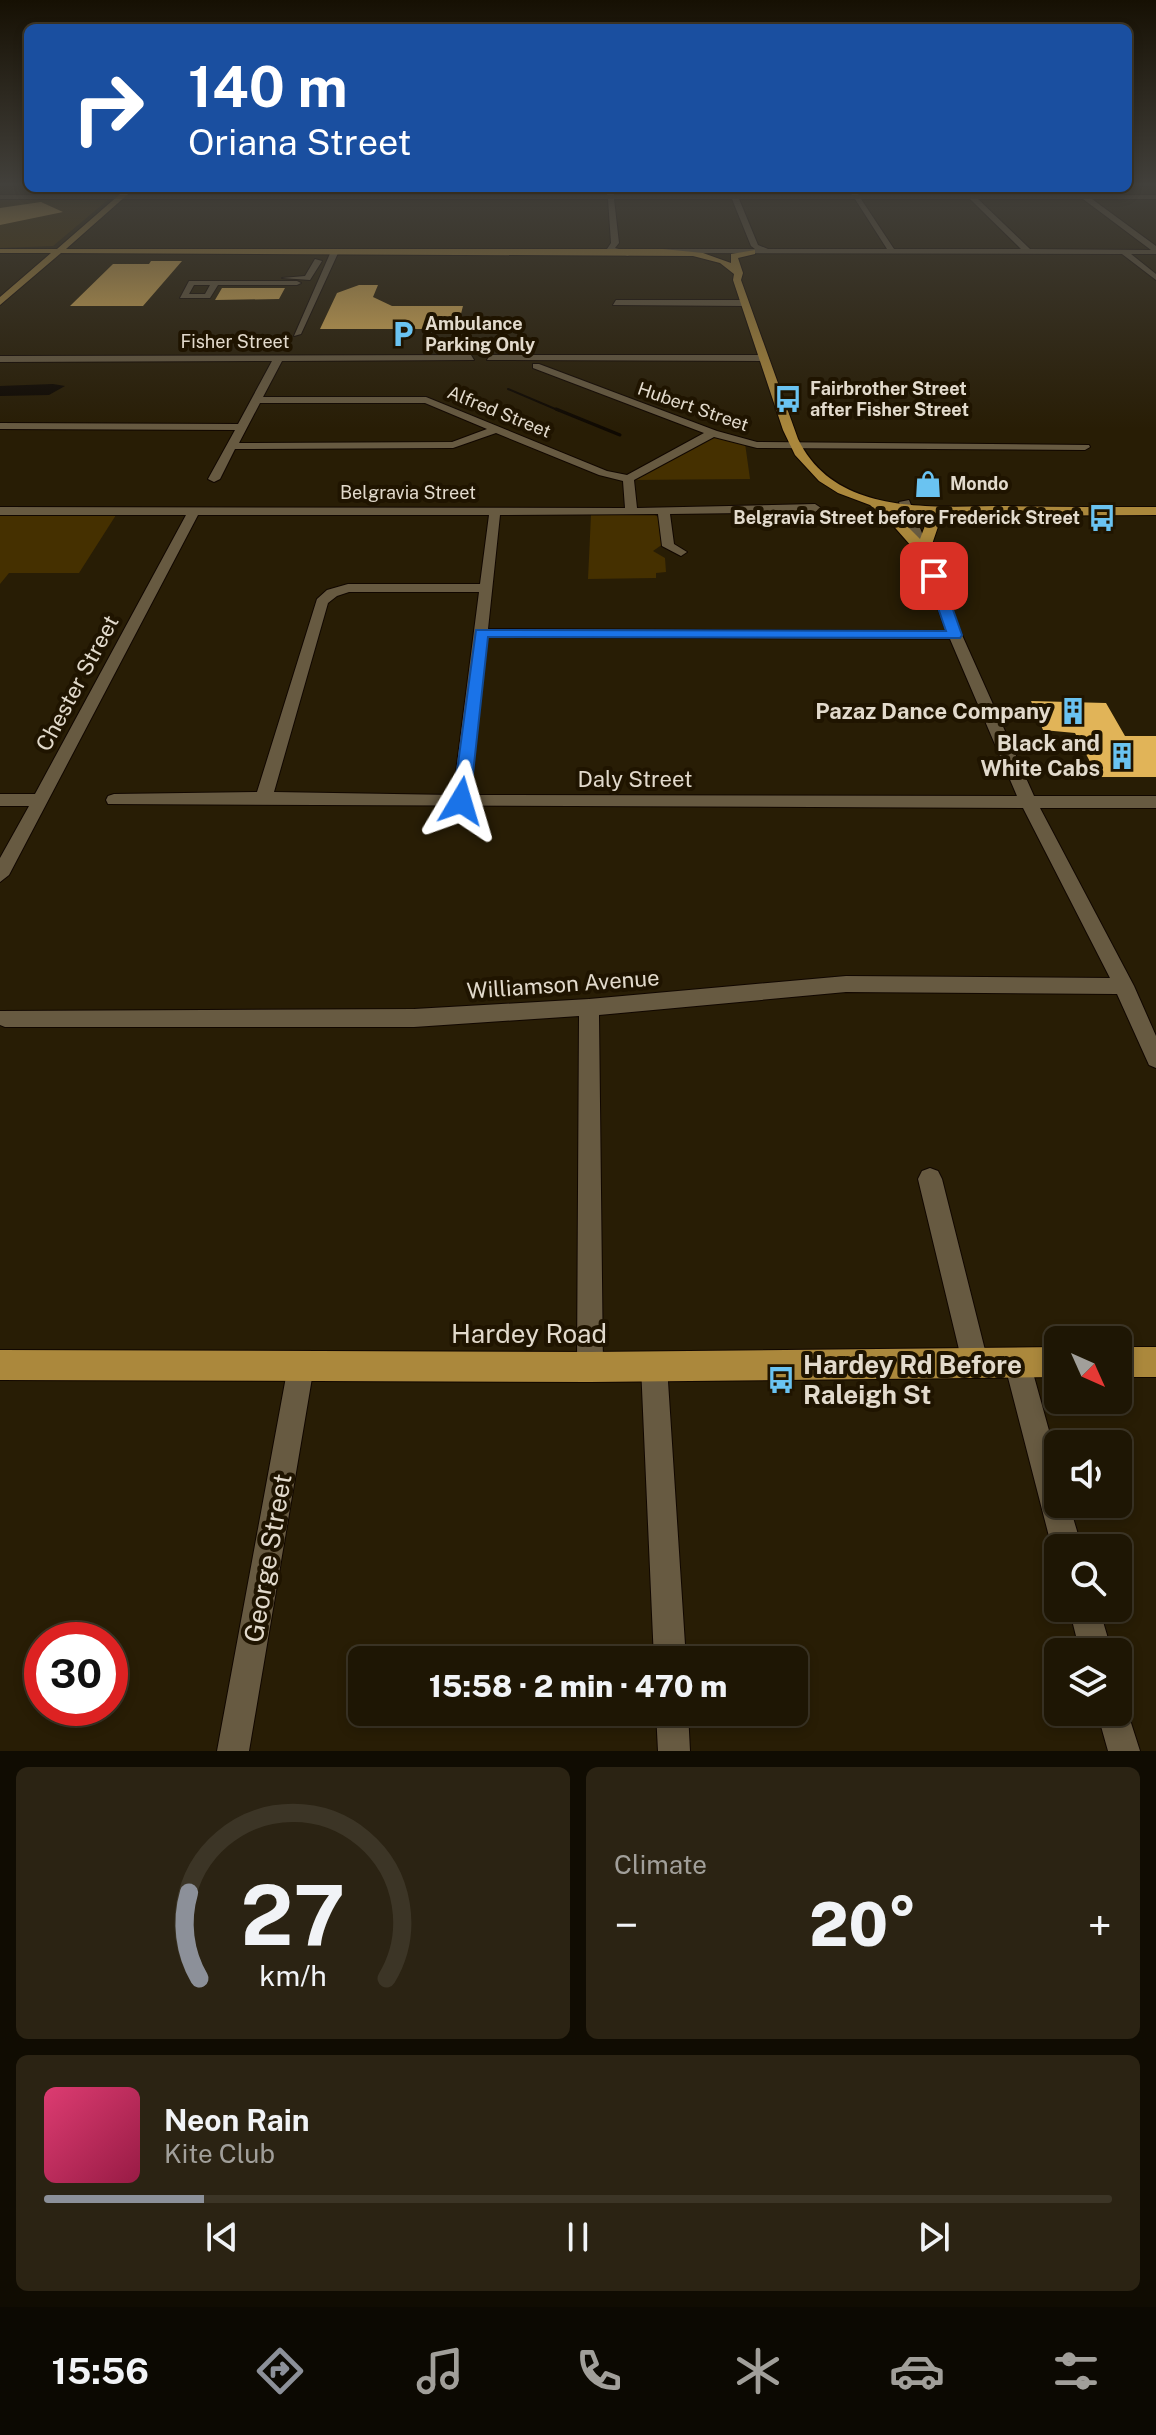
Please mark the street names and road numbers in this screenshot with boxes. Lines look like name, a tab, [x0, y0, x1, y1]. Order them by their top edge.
street label: Fisher Street	[181, 331, 289, 352]
street label: Hubert Street	[635, 378, 751, 435]
street label: Alfred Street	[444, 381, 554, 442]
street label: Belgravia Street	[340, 482, 476, 503]
street label: Chester Street	[30, 611, 124, 755]
street label: Daly Street	[578, 766, 692, 792]
street label: Williamson Avenue	[466, 964, 660, 1004]
street label: Hardey Road	[451, 1318, 607, 1349]
street label: George Street	[237, 1471, 298, 1645]

